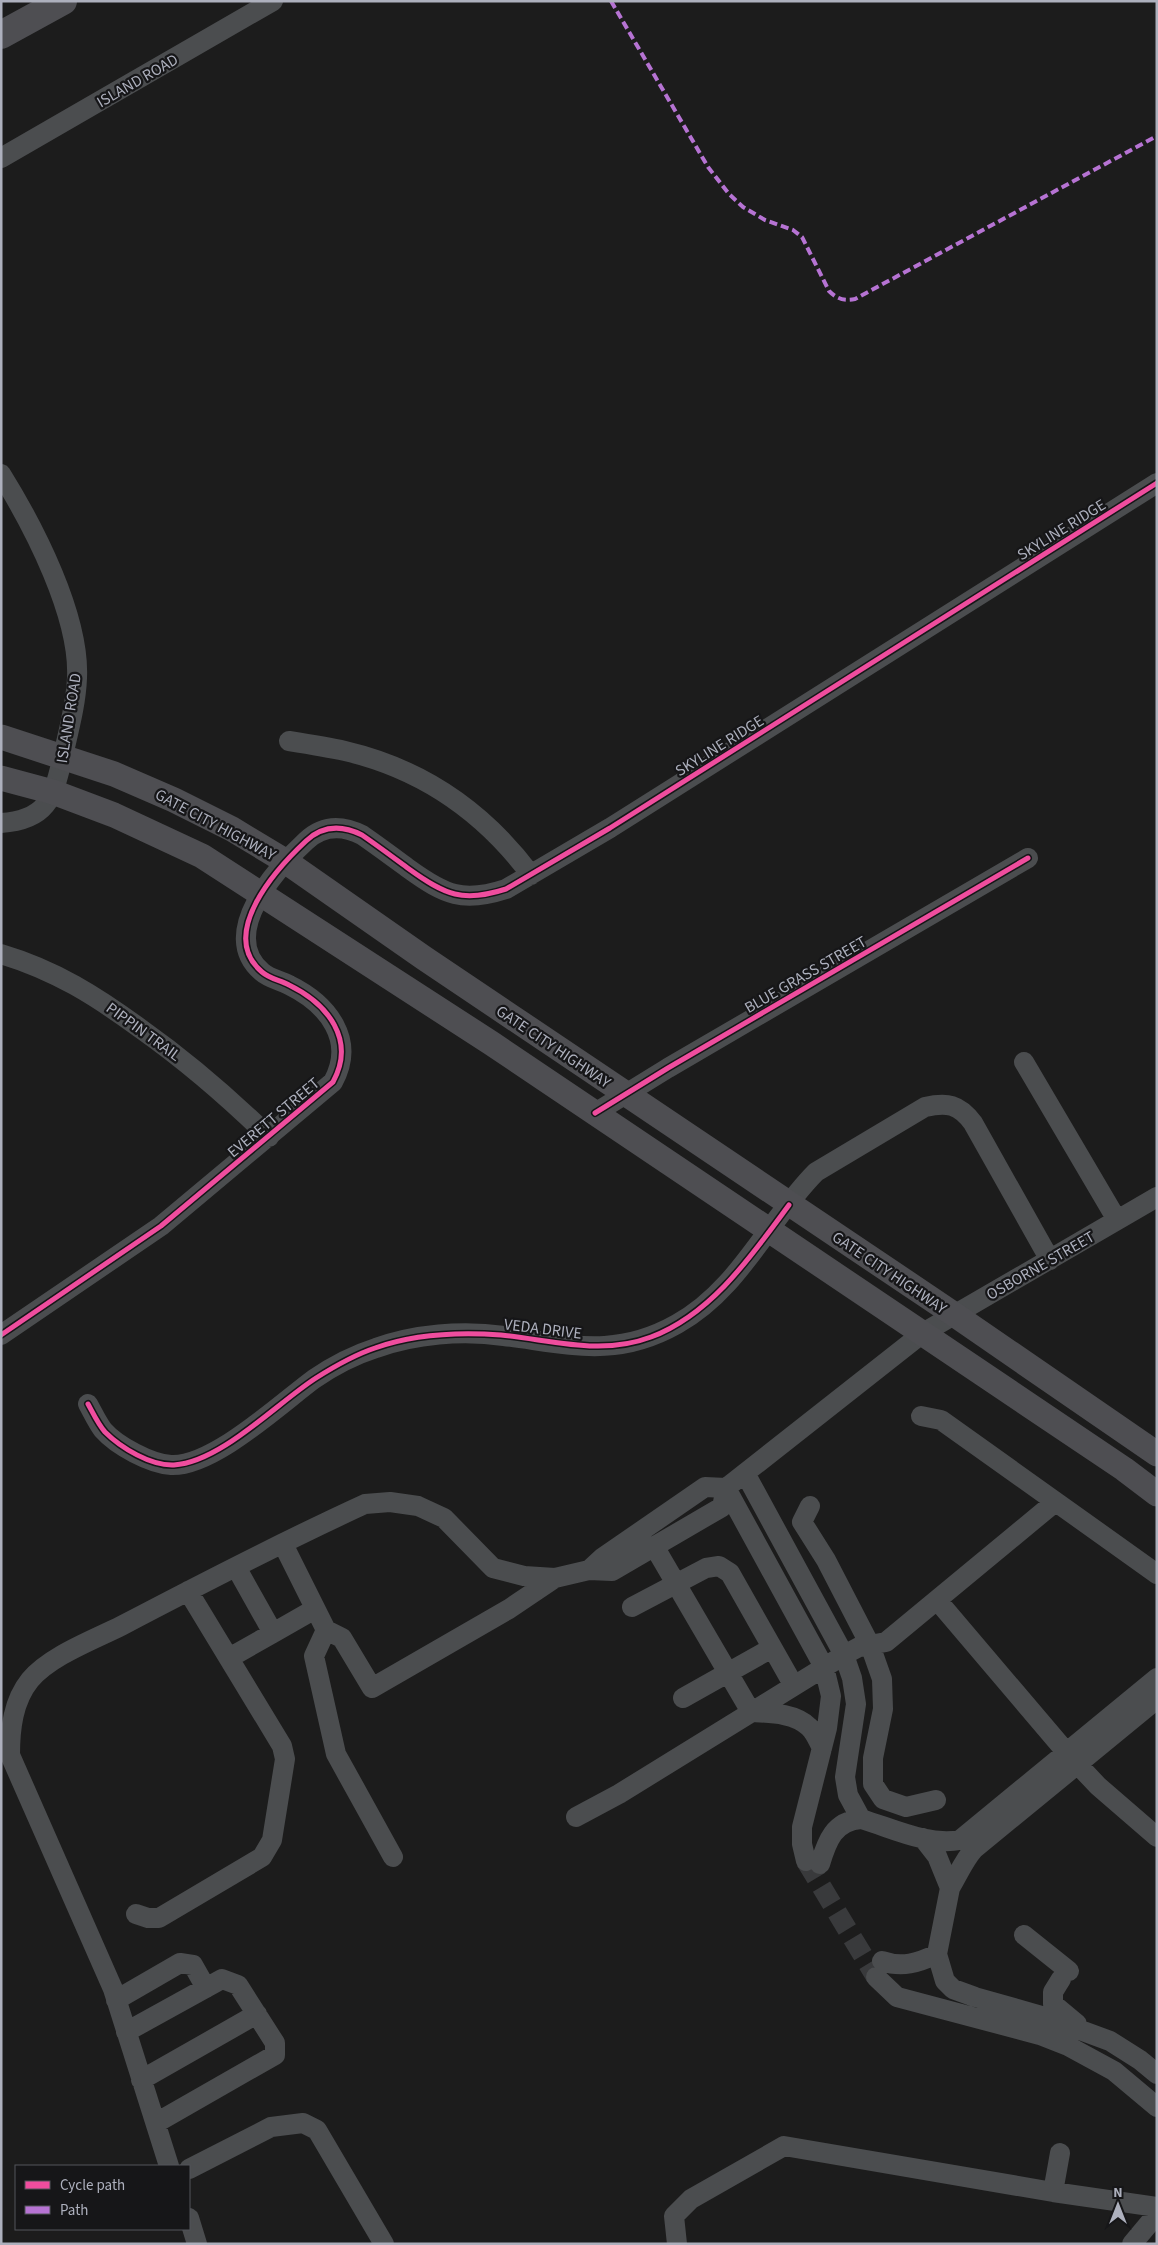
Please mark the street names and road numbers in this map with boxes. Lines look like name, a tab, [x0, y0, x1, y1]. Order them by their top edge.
street label: ISLAND ROAD	[93, 49, 182, 113]
street label: SKYLINE RIDGE	[1013, 494, 1110, 566]
street label: ISLAND ROAD	[51, 671, 87, 765]
street label: SKYLINE RIDGE	[671, 710, 768, 782]
street label: GATE CITY HIGHWAY	[151, 784, 280, 866]
street label: BLUE GRASS STREET	[740, 931, 871, 1019]
street label: PIPPIN TRAIL	[102, 997, 185, 1067]
street label: GATE CITY HIGHWAY	[492, 1000, 615, 1094]
street label: EVERETT STREET	[223, 1072, 325, 1163]
street label: GATE CITY HIGHWAY	[828, 1226, 951, 1320]
street label: OSBORNE STREET	[982, 1226, 1099, 1306]
street label: VEDA DRIVE	[503, 1313, 583, 1345]

